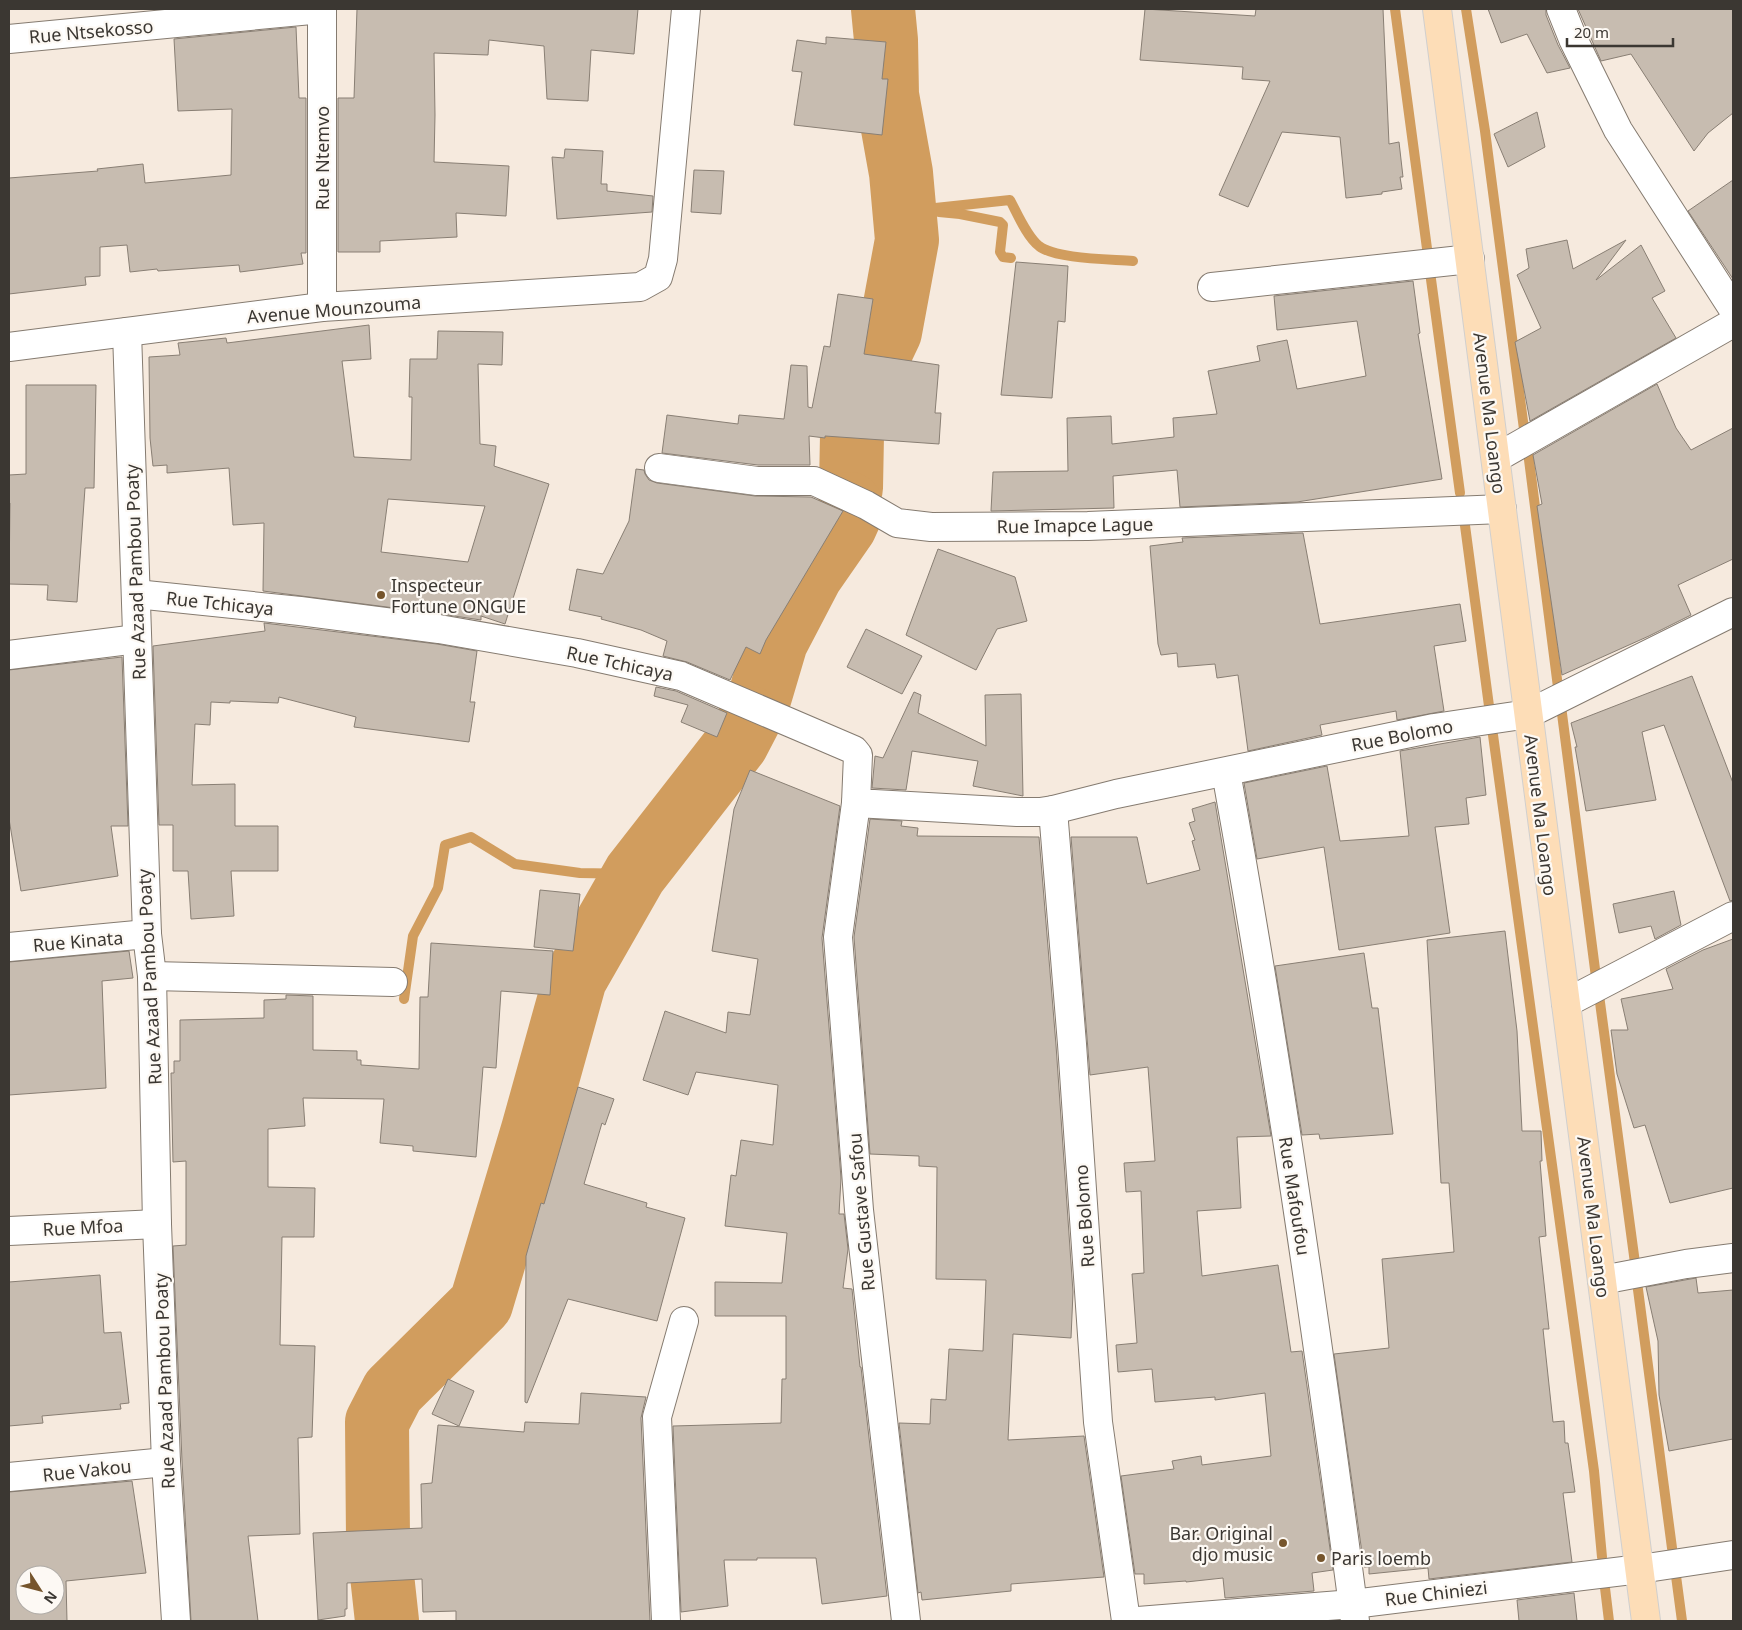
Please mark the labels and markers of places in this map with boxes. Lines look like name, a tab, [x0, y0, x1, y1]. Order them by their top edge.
place label: Inspecteur Fortune ONGUE	[391, 573, 526, 618]
marker: Inspecteur Fortune ONGUE	[375, 589, 387, 601]
place label: Bar. Original djo music	[1169, 1521, 1273, 1566]
marker: Bar. Original djo music	[1277, 1537, 1289, 1549]
place label: Paris loemb	[1331, 1546, 1431, 1570]
marker: Paris loemb	[1315, 1552, 1327, 1564]

